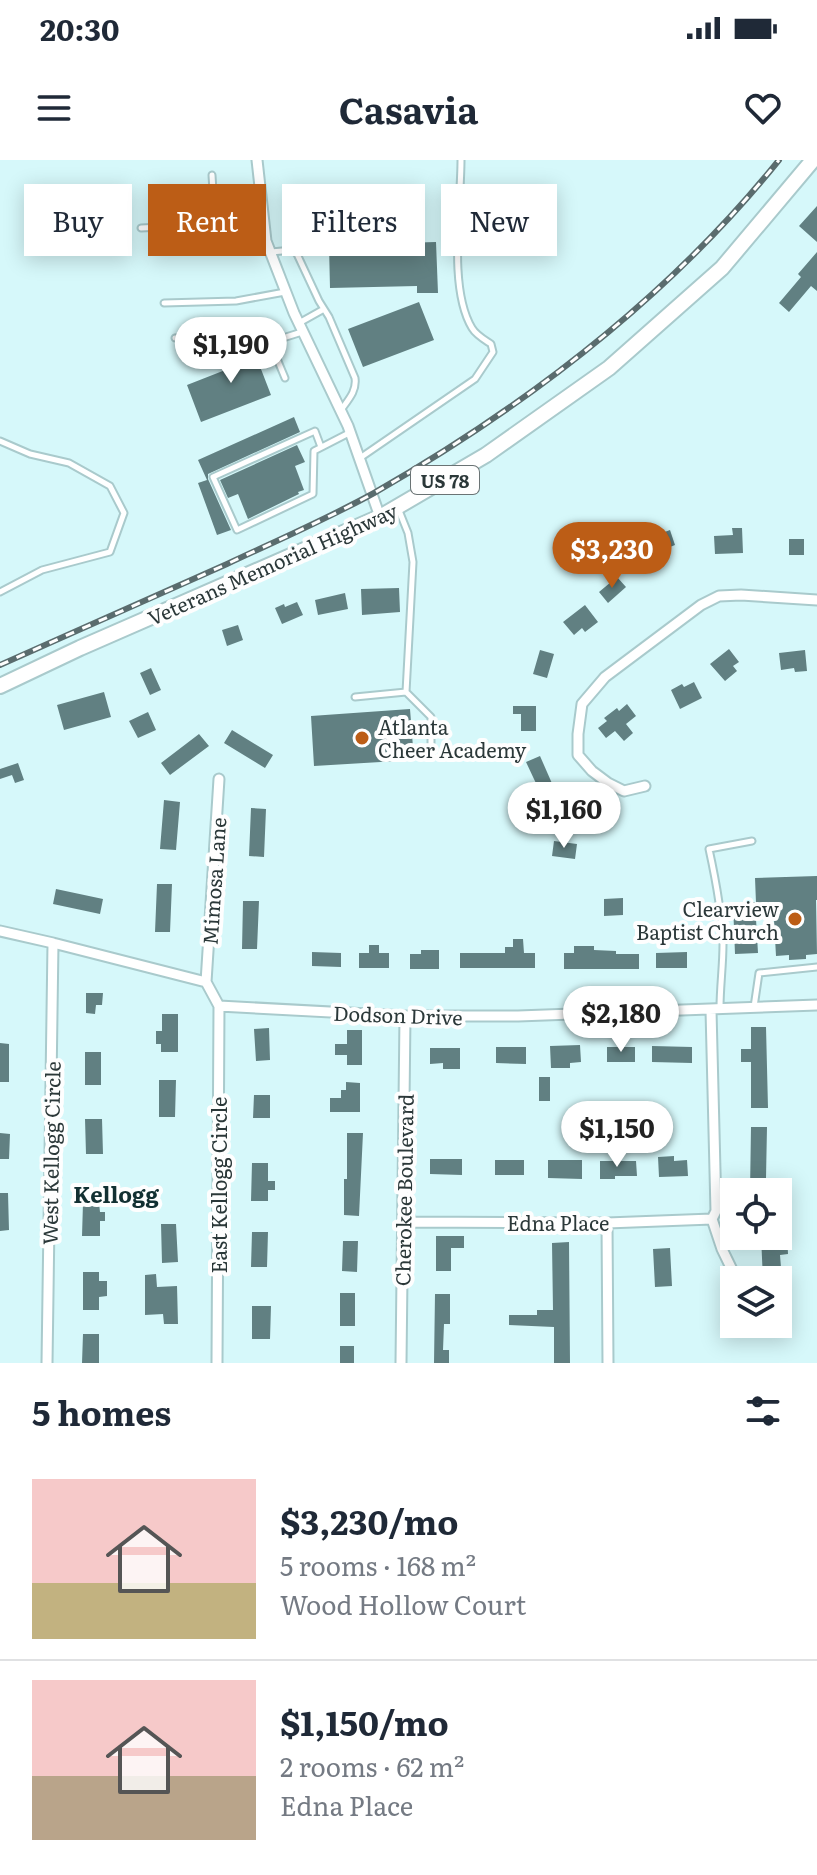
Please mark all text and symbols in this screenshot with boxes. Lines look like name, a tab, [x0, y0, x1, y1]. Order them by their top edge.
text: 20:30	[40, 6, 119, 50]
text: Casavia	[339, 82, 478, 135]
icon: menu	[32, 86, 76, 130]
icon: heart	[741, 86, 785, 130]
chip: Buy	[24, 184, 132, 256]
chip: Rent	[148, 184, 266, 256]
chip: Filters	[282, 184, 425, 256]
chip: New	[441, 184, 557, 256]
pin: $1,190	[166, 317, 296, 385]
text: $1,190	[193, 323, 269, 362]
road number: US 78	[411, 466, 479, 494]
street label: Veterans Memorial Highway	[142, 494, 402, 632]
pin: $3,230	[547, 522, 677, 590]
text: $3,230	[571, 528, 653, 567]
place label: Atlanta Cheer Academy	[378, 711, 527, 764]
marker: Atlanta Cheer Academy	[353, 729, 371, 747]
pin: $1,160	[499, 782, 629, 850]
text: $1,160	[526, 788, 602, 827]
street label: Mimosa Lane	[194, 816, 232, 946]
place label: Clearview Baptist Church	[636, 893, 780, 946]
marker: Clearview Baptist Church	[786, 910, 804, 928]
pin: $2,180	[556, 986, 686, 1054]
text: $2,180	[581, 992, 661, 1031]
street label: Dodson Drive	[333, 997, 463, 1031]
street label: West Kellogg Circle	[33, 1061, 67, 1245]
street label: Cherokee Boulevard	[386, 1094, 420, 1286]
street label: East Kellogg Circle	[203, 1097, 233, 1273]
pin: $1,150	[552, 1101, 682, 1169]
text: $1,150	[579, 1107, 655, 1146]
district label: Kellogg	[73, 1177, 159, 1210]
map controls	[720, 1178, 792, 1338]
button: locate	[720, 1178, 792, 1250]
street label: Edna Place	[507, 1207, 609, 1237]
button: layers	[720, 1266, 792, 1338]
text: 5 homes	[32, 1386, 171, 1436]
icon: filters	[741, 1389, 785, 1433]
text: $3,230/mo	[280, 1495, 458, 1545]
icon: home	[96, 1511, 192, 1607]
text: 5 rooms · 168 m²	[280, 1545, 476, 1584]
text: Wood Hollow Court	[280, 1584, 526, 1623]
text: $1,150/mo	[280, 1696, 449, 1746]
icon: home	[96, 1712, 192, 1808]
text: 2 rooms · 62 m²	[280, 1746, 464, 1785]
text: Edna Place	[280, 1785, 413, 1824]

